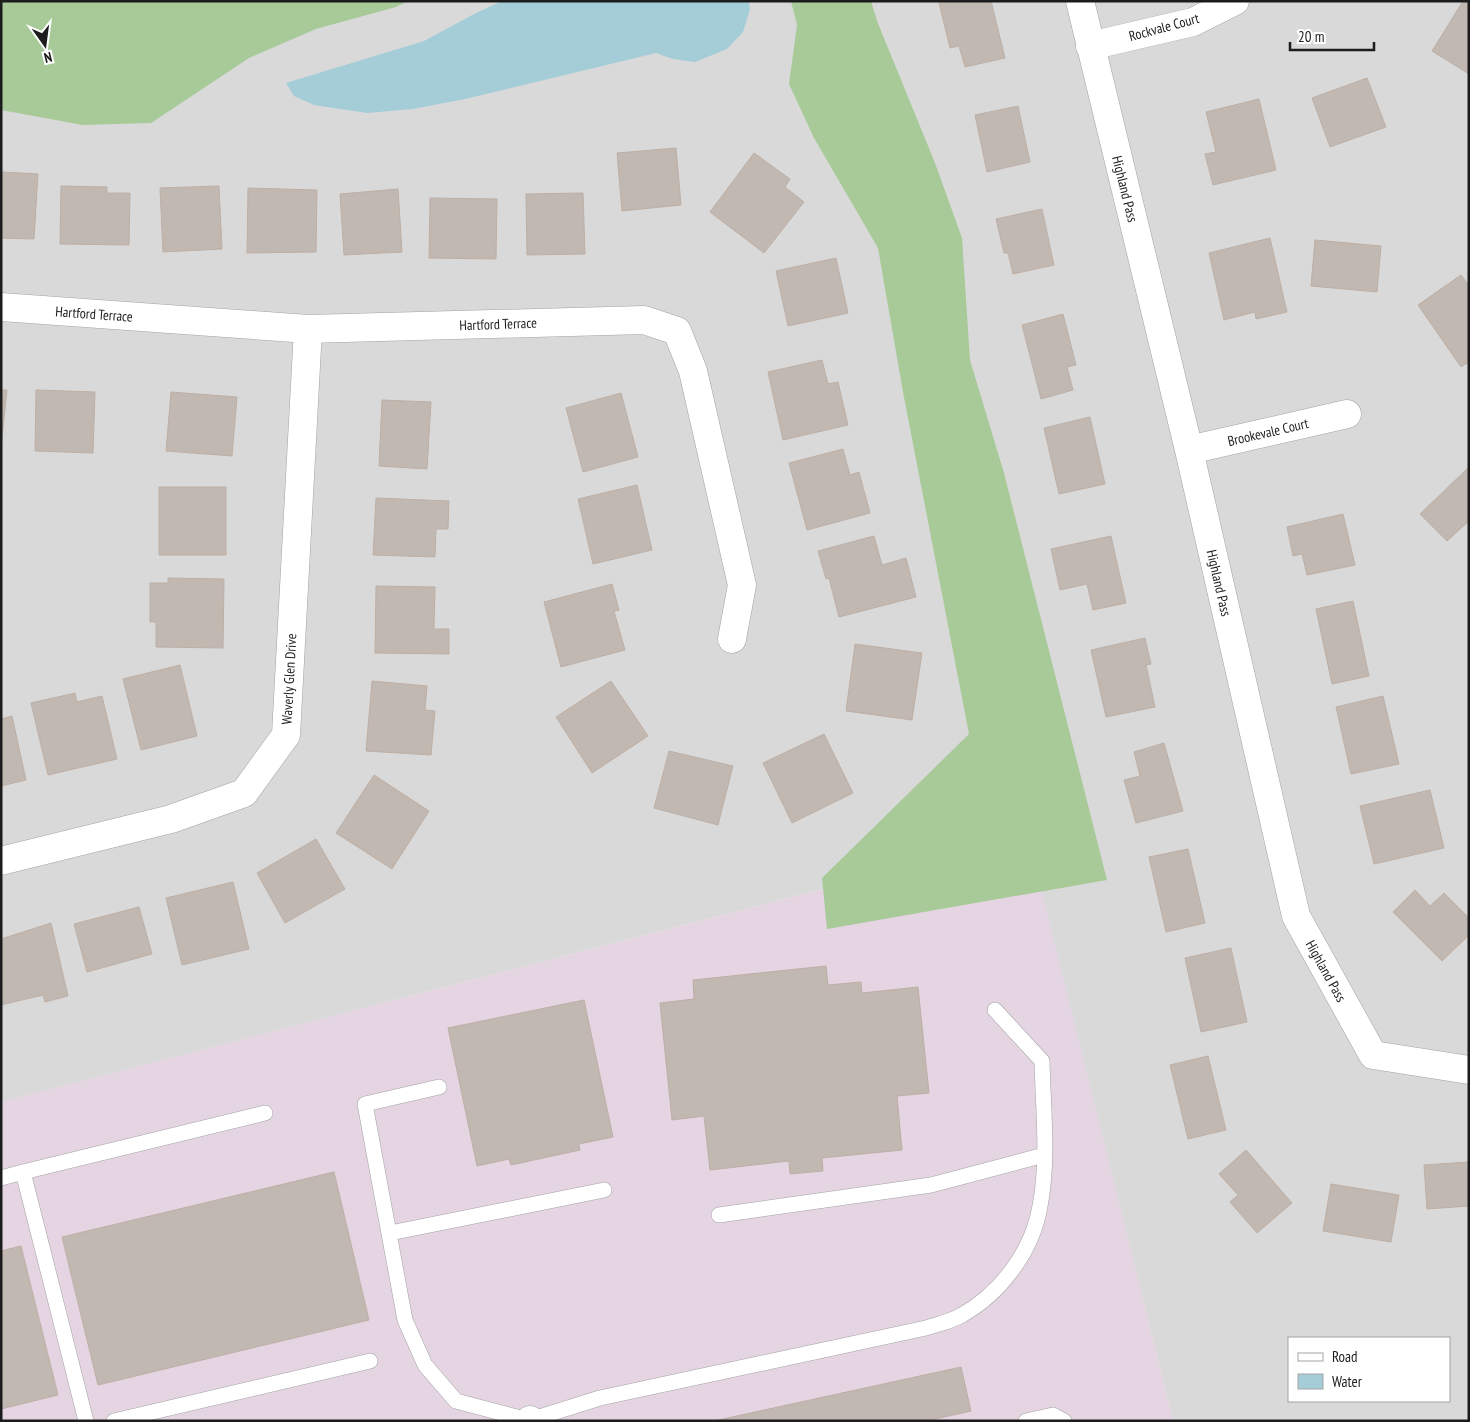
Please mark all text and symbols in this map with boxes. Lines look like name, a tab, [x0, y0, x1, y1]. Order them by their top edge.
street label: Rockvale Court	[1127, 9, 1201, 45]
north arrow	[20, 20, 70, 70]
scale bar	[1290, 20, 1374, 52]
text: 20 m	[1298, 27, 1324, 46]
text: N	[42, 48, 54, 67]
street label: Highland Pass	[1108, 154, 1142, 224]
street label: Hartford Terrace	[55, 302, 134, 326]
street label: Hartford Terrace	[459, 314, 537, 334]
street label: Brookevale Court	[1226, 414, 1310, 450]
street label: Highland Pass	[1203, 548, 1235, 618]
street label: Waverly Glen Drive	[278, 633, 300, 725]
street label: Highland Pass	[1302, 937, 1350, 1005]
legend	[1288, 1337, 1450, 1402]
text: Road	[1332, 1347, 1358, 1366]
text: Water	[1332, 1372, 1363, 1391]

